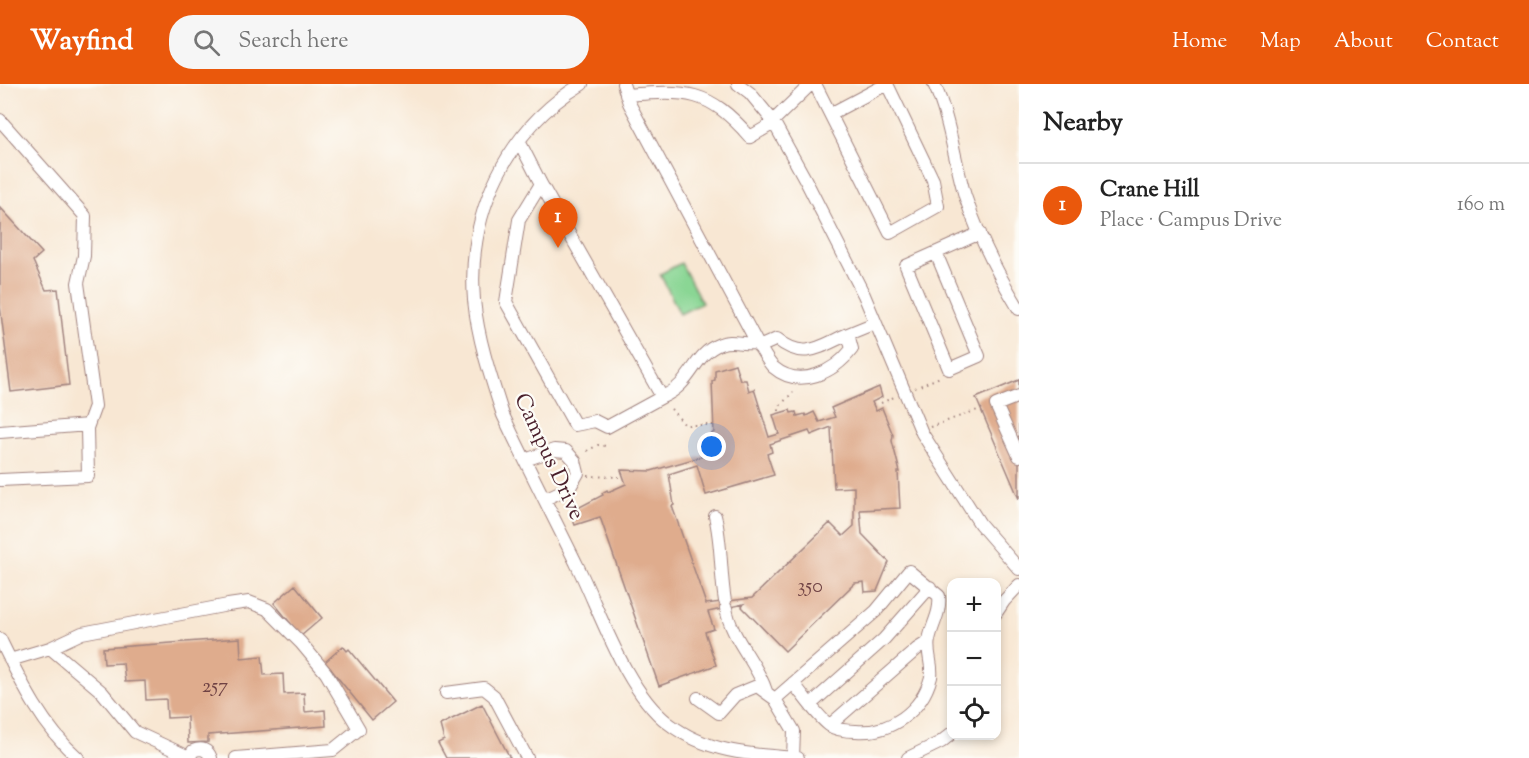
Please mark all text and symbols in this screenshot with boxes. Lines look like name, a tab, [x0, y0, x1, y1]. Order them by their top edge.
search box	[169, 15, 589, 69]
text: Wayfind	[30, 22, 133, 62]
icon: search	[190, 26, 223, 59]
text: Search here	[238, 26, 349, 58]
text: Home	[1172, 27, 1227, 57]
text: Map	[1260, 27, 1301, 57]
text: About	[1334, 27, 1393, 57]
text: Contact	[1426, 27, 1499, 57]
text: Nearby	[1043, 105, 1123, 142]
text: Crane Hill	[1100, 175, 1199, 207]
text: 1	[1059, 191, 1066, 220]
text: 160 m	[1457, 191, 1505, 220]
pin: 1	[538, 198, 578, 248]
text: Place · Campus Drive	[1100, 207, 1282, 236]
street label: Campus Drive	[505, 388, 591, 526]
your location	[697, 432, 726, 461]
house number: 350	[797, 573, 823, 602]
map controls	[947, 578, 1001, 740]
button: +	[947, 578, 1001, 632]
button: −	[947, 632, 1001, 686]
house number: 257	[202, 673, 228, 702]
button: locate	[947, 686, 1001, 740]

